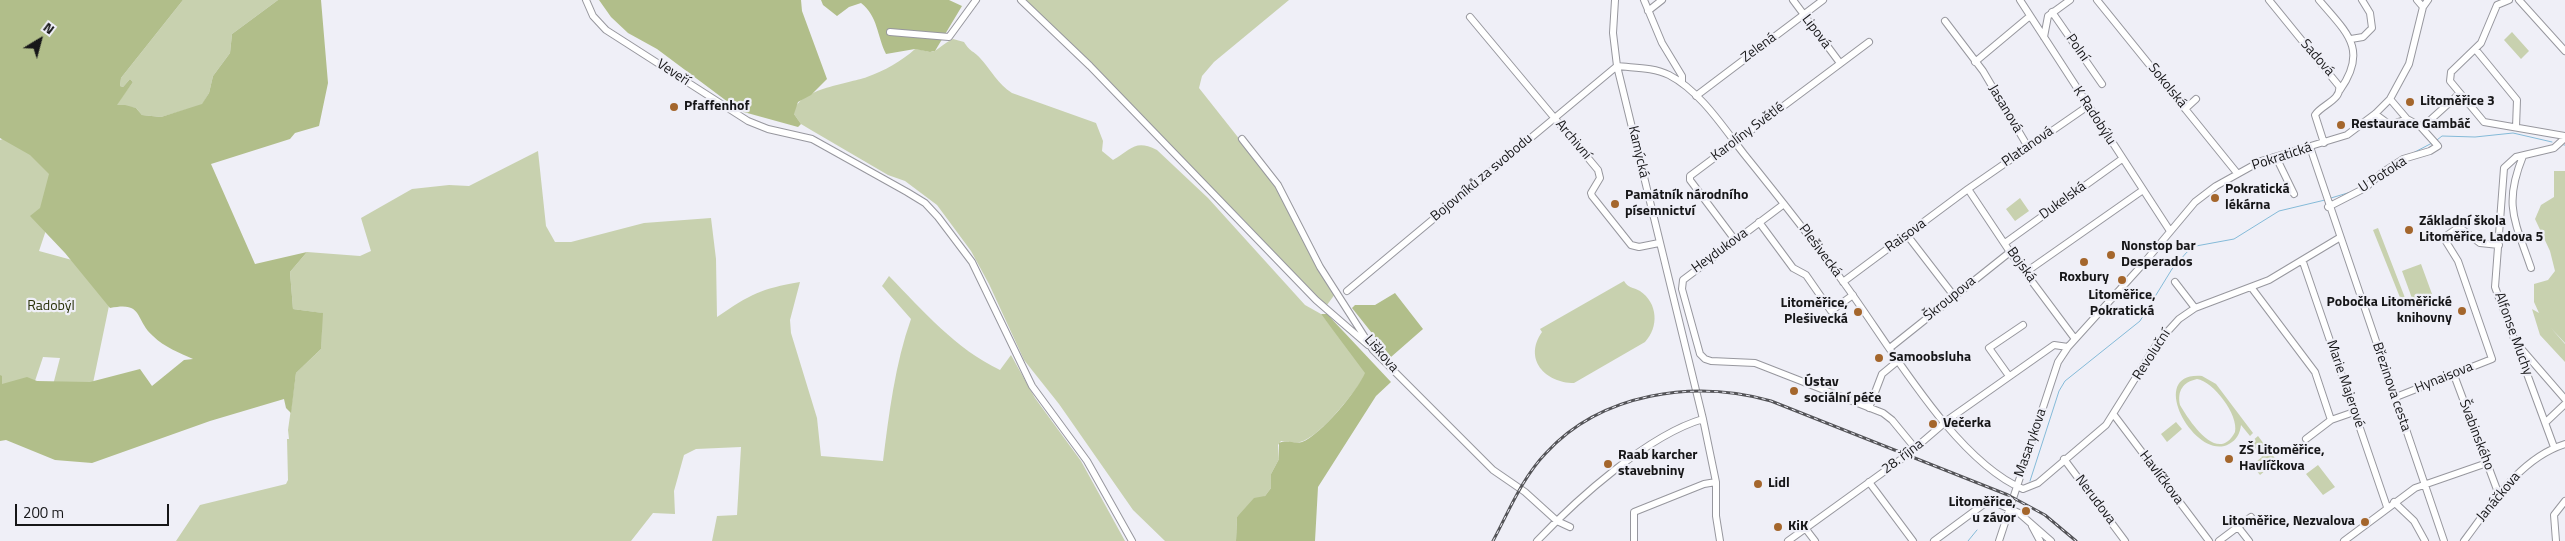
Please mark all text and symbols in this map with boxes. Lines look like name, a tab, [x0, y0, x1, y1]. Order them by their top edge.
street label: Lipová	[1798, 12, 1834, 52]
north arrow	[15, 15, 65, 65]
text: N	[39, 16, 60, 39]
street label: Zelená	[1738, 29, 1780, 67]
street label: Polní	[2062, 31, 2092, 65]
street label: Sadová	[2297, 36, 2337, 80]
street label: Veveří	[653, 56, 693, 90]
street label: Sokolská	[2144, 60, 2190, 112]
street label: Jasanová	[1984, 82, 2026, 136]
street label: K Radobýlu	[2069, 84, 2119, 148]
place label: Litoměřice 3	[2420, 94, 2495, 110]
marker: Litoměřice 3	[2404, 96, 2416, 108]
place label: Pfaffenhof	[684, 99, 749, 115]
street label: Karolíny Světlé	[1708, 99, 1788, 165]
marker: Pfaffenhof	[668, 101, 680, 113]
street label: Archivní	[1551, 117, 1595, 163]
place label: Restaurace Gambáč	[2351, 117, 2471, 133]
marker: Restaurace Gambáč	[2335, 119, 2347, 131]
street label: Platanová	[1999, 123, 2057, 171]
street label: Kamýcká	[1624, 124, 1652, 180]
street label: Bojovníků za svobodu	[1428, 131, 1536, 225]
street label: Pokratická	[2250, 139, 2314, 175]
street label: U Potoka	[2356, 153, 2410, 197]
street label: Dukelská	[2036, 178, 2090, 224]
place label: Pokratická lékárna	[2225, 182, 2290, 214]
place label: Památník národního písemnictví	[1625, 188, 1748, 220]
marker: Pokratická lékárna	[2209, 192, 2221, 204]
marker: Památník národního písemnictví	[1609, 198, 1621, 210]
place label: Základní škola Litoměřice, Ladova 5	[2419, 214, 2543, 246]
street label: Raisova	[1882, 216, 1930, 256]
street label: Plešivecká	[1795, 221, 1845, 281]
marker: Základní škola Litoměřice, Ladova 5	[2403, 224, 2415, 236]
street label: Heydukova	[1689, 225, 1751, 277]
place label: Nonstop bar Desperados	[2121, 239, 2196, 272]
street label: Bojská	[2003, 244, 2039, 286]
marker: Nonstop bar Desperados	[2105, 249, 2117, 261]
marker: Roxbury	[2078, 256, 2090, 268]
place label: Roxbury	[2059, 270, 2109, 286]
street label: Škroupova	[1921, 273, 1979, 325]
marker: Litoměřice, Pokratická	[2116, 274, 2128, 286]
place label: Litoměřice, Pokratická	[2088, 288, 2156, 321]
street label: Alfonse Muchy	[2490, 290, 2536, 378]
place label: Pobočka Litoměřické knihovny	[2327, 295, 2452, 328]
place label: Litoměřice, Plešivecká	[1781, 296, 1848, 328]
park label: Radobýl	[27, 299, 75, 315]
marker: Pobočka Litoměřické knihovny	[2456, 305, 2468, 317]
marker: Litoměřice, Plešivecká	[1852, 306, 1864, 318]
street label: Revoluční	[2129, 327, 2175, 383]
street label: Liškova	[1360, 332, 1402, 376]
street label: Marie Majerové	[2322, 338, 2368, 430]
street label: Březinova cesta	[2368, 340, 2414, 434]
place label: Samoobsluha	[1889, 350, 1971, 366]
marker: Samoobsluha	[1873, 352, 1885, 364]
street label: Hynaisova	[2412, 359, 2476, 397]
place label: Ústav sociální péče	[1804, 375, 1881, 408]
marker: Ústav sociální péče	[1788, 385, 1800, 397]
street label: Švabinského	[2455, 397, 2497, 473]
street label: Masarykova	[2011, 407, 2051, 479]
place label: Večerka	[1943, 416, 1991, 432]
marker: Večerka	[1927, 418, 1939, 430]
street label: 28. října	[1879, 436, 1927, 478]
place label: ZŠ Litoměřice, Havlíčkova	[2239, 443, 2325, 476]
place label: Raab karcher stavebniny	[1618, 448, 1698, 481]
street label: Havlíčkova	[2135, 448, 2187, 508]
marker: ZŠ Litoměřice, Havlíčkova	[2223, 453, 2235, 465]
marker: Raab karcher stavebniny	[1602, 458, 1614, 470]
street label: Janáčkova	[2474, 469, 2524, 525]
street label: Nerudova	[2071, 472, 2119, 528]
place label: Lidl	[1768, 476, 1790, 492]
marker: Lidl	[1752, 478, 1764, 490]
scale bar	[18, 494, 171, 526]
place label: Litoměřice, u závor	[1949, 495, 2016, 528]
text: 200 m	[23, 501, 64, 524]
marker: Litoměřice, u závor	[2020, 505, 2032, 517]
place label: Litoměřice, Nezvalova	[2222, 514, 2355, 530]
marker: Litoměřice, Nezvalova	[2359, 516, 2371, 528]
place label: KiK	[1788, 519, 1808, 535]
marker: KiK	[1772, 521, 1784, 533]

